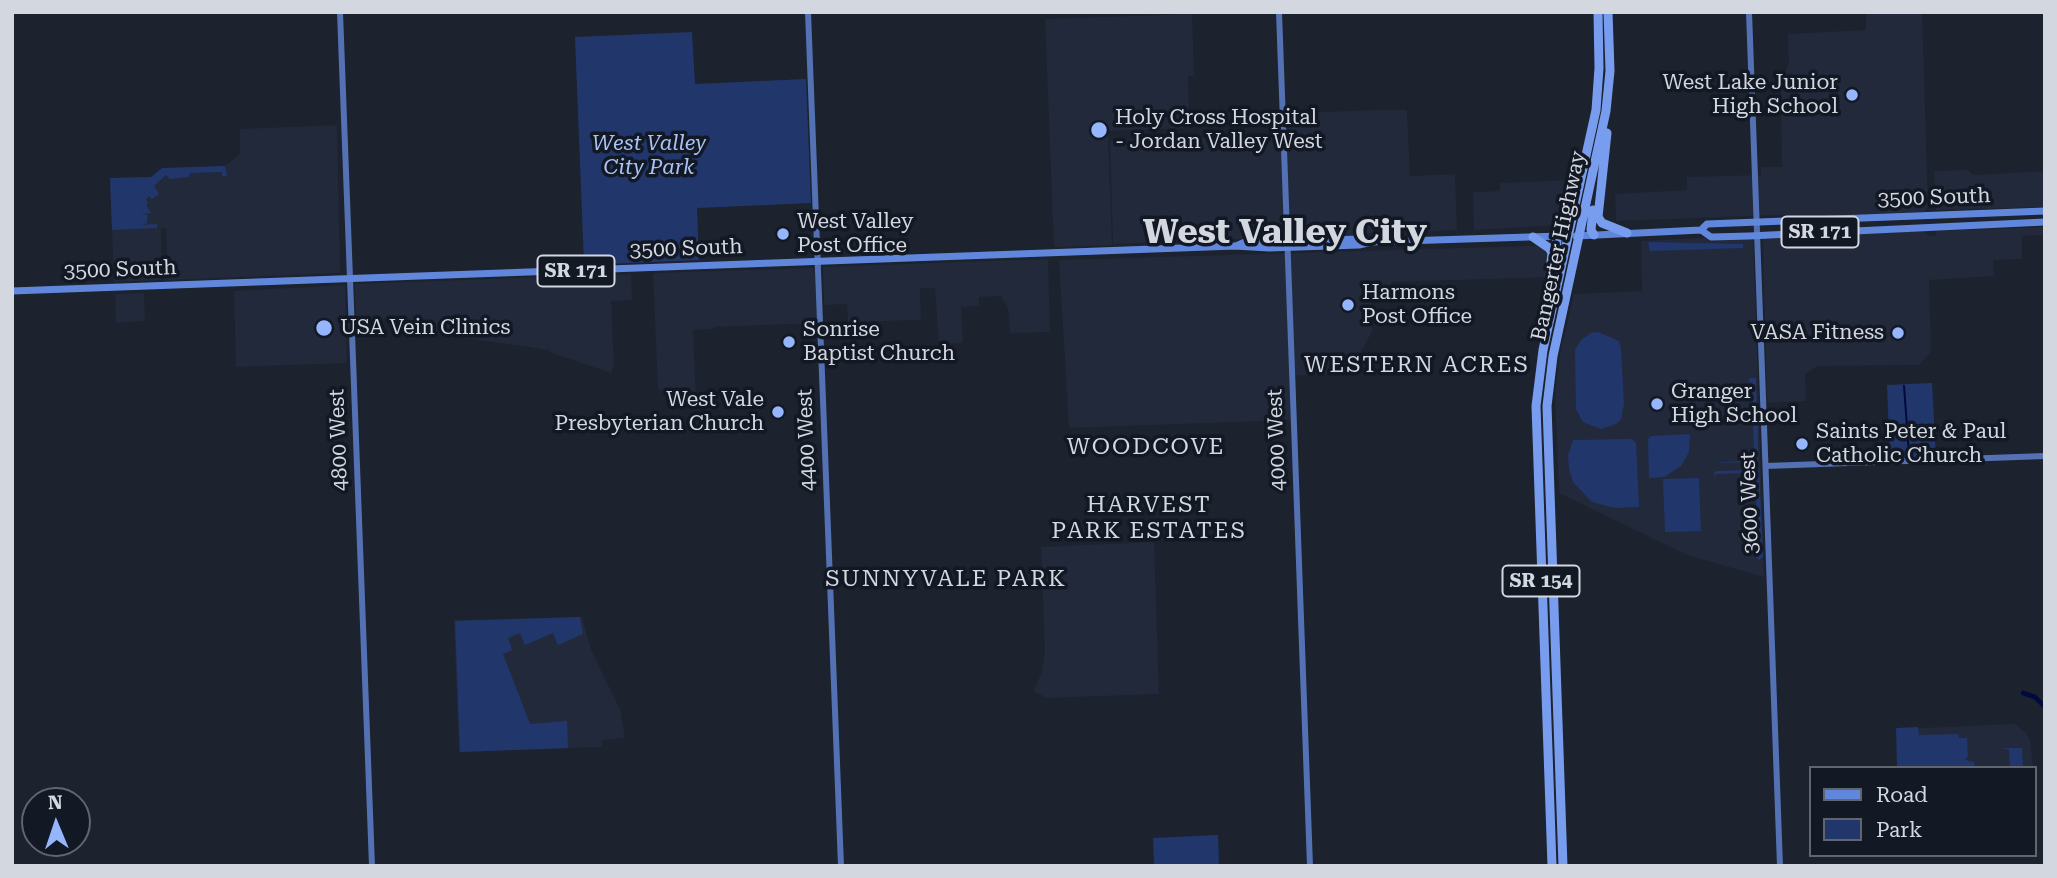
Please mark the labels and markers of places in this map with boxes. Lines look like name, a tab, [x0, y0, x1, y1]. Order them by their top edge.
place label: West Lake Junior High School	[1662, 70, 1838, 120]
marker: West Lake Junior High School	[1844, 87, 1860, 103]
place label: Holy Cross Hospital - Jordan Valley West	[1115, 105, 1323, 155]
marker: Holy Cross Hospital - Jordan Valley West	[1089, 120, 1109, 140]
place label: West Valley Post Office	[797, 209, 913, 259]
marker: West Valley Post Office	[775, 226, 791, 242]
place label: Harmons Post Office	[1362, 280, 1472, 330]
marker: Harmons Post Office	[1340, 297, 1356, 313]
place label: USA Vein Clinics	[340, 315, 510, 341]
place label: Sonrise Baptist Church	[803, 317, 955, 367]
marker: USA Vein Clinics	[314, 318, 334, 338]
place label: VASA Fitness	[1751, 320, 1884, 346]
marker: VASA Fitness	[1890, 325, 1906, 341]
marker: Sonrise Baptist Church	[781, 334, 797, 350]
place label: Granger High School	[1671, 379, 1797, 429]
place label: West Vale Presbyterian Church	[554, 387, 764, 437]
marker: Granger High School	[1649, 396, 1665, 412]
marker: West Vale Presbyterian Church	[770, 404, 786, 420]
place label: Saints Peter & Paul Catholic Church	[1816, 419, 2006, 469]
marker: Saints Peter & Paul Catholic Church	[1794, 436, 1810, 452]

